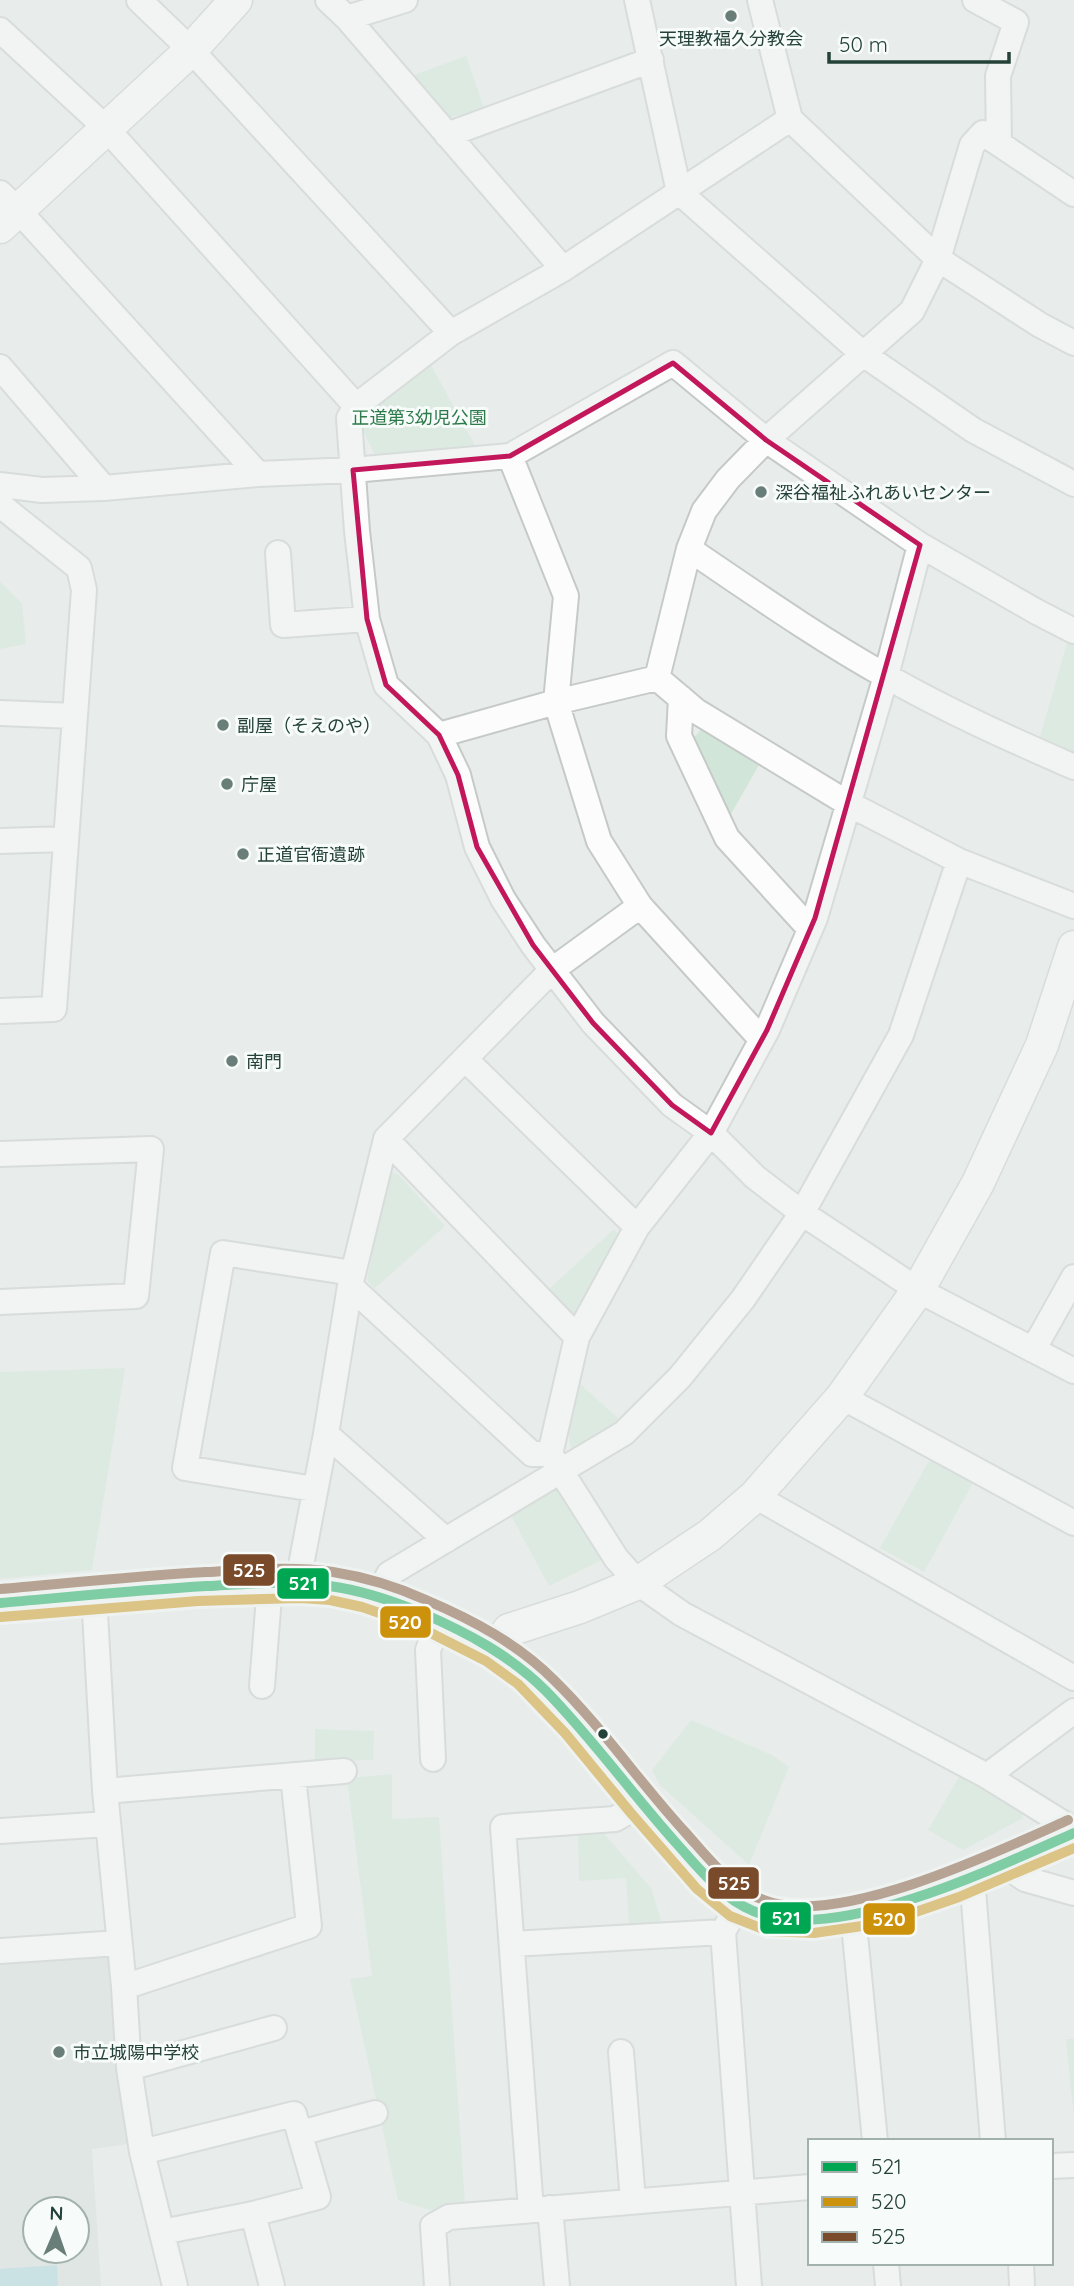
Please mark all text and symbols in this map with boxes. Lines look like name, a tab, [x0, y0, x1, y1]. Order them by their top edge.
marker: 天理教福久分教会	[723, 8, 739, 24]
scale bar	[829, 21, 1009, 65]
place label: 天理教福久分教会	[659, 27, 803, 50]
text: 50 m	[839, 31, 888, 57]
park label: 正道第3幼児公園	[351, 406, 487, 429]
place label: 深谷福祉ふれあいセンター	[775, 481, 991, 504]
marker: 深谷福祉ふれあいセンター	[753, 484, 769, 500]
place label: 副屋（そえのや）	[237, 714, 381, 737]
marker: 副屋（そえのや）	[215, 717, 231, 733]
place label: 庁屋	[241, 773, 277, 796]
marker: 庁屋	[219, 776, 235, 792]
place label: 正道官衙遺跡	[257, 843, 365, 866]
marker: 正道官衙遺跡	[235, 846, 251, 862]
place label: 南門	[246, 1050, 282, 1073]
marker: 南門	[224, 1053, 240, 1069]
line badge: 525	[222, 1553, 276, 1587]
text: 525	[233, 1558, 265, 1582]
line badge: 521	[276, 1567, 330, 1600]
text: 521	[288, 1571, 318, 1595]
line badge: 520	[379, 1605, 432, 1639]
text: 520	[388, 1610, 422, 1634]
unlabelled marker	[596, 1727, 610, 1741]
line badge: 525	[707, 1866, 760, 1900]
text: 525	[718, 1871, 750, 1895]
line badge: 521	[759, 1901, 812, 1935]
line badge: 520	[862, 1902, 916, 1936]
text: 521	[771, 1906, 801, 1930]
text: 520	[872, 1907, 906, 1931]
place label: 市立城陽中学校	[73, 2041, 199, 2064]
marker: 市立城陽中学校	[51, 2044, 67, 2060]
legend	[808, 2139, 1053, 2265]
text: 521	[871, 2153, 902, 2179]
text: 520	[871, 2188, 907, 2214]
north arrow	[21, 2195, 91, 2265]
text: N	[49, 2201, 64, 2225]
text: 525	[871, 2223, 906, 2249]

